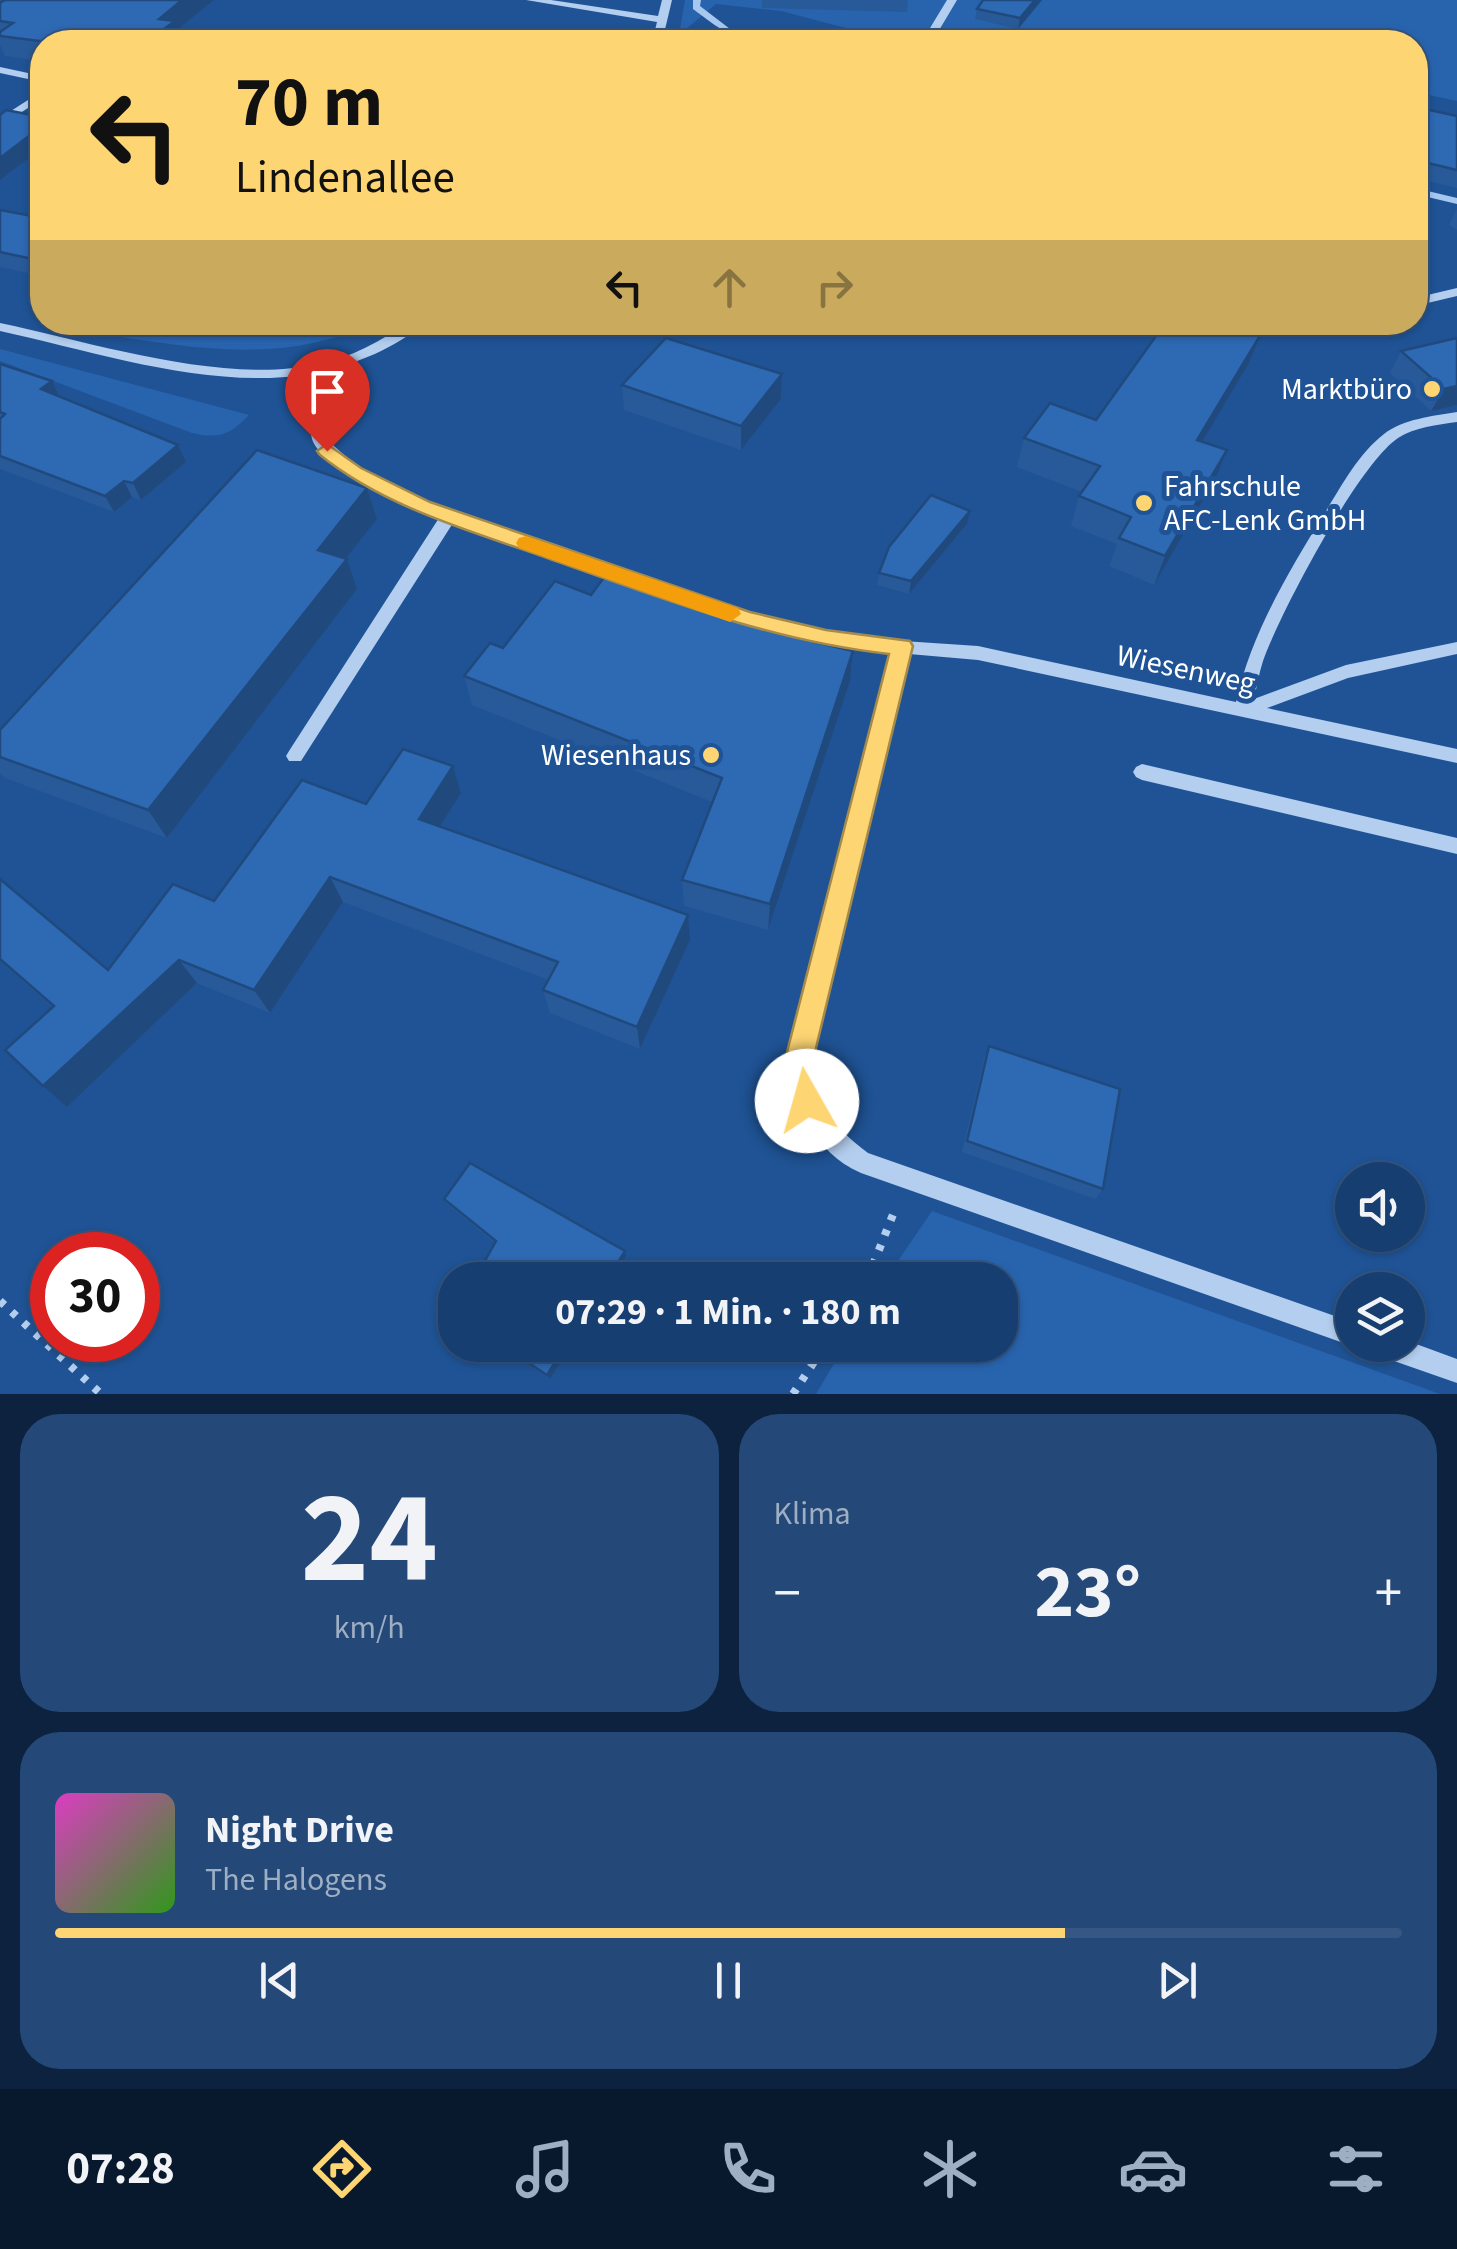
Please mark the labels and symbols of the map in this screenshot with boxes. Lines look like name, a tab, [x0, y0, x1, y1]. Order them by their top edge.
pin	[285, 349, 370, 452]
place label: Marktbüro	[1281, 368, 1412, 411]
marker: Marktbüro	[1421, 378, 1443, 400]
place label: Fahrschule AFC-Lenk GmbH	[1164, 465, 1366, 542]
marker: Fahrschule AFC-Lenk GmbH	[1133, 492, 1155, 514]
street label: Wiesenweg	[1113, 634, 1259, 705]
place label: Wiesenhaus	[541, 734, 691, 777]
marker: Wiesenhaus	[700, 744, 722, 766]
position arrow	[755, 1049, 859, 1153]
speed limit sign: 30	[30, 1232, 160, 1362]

